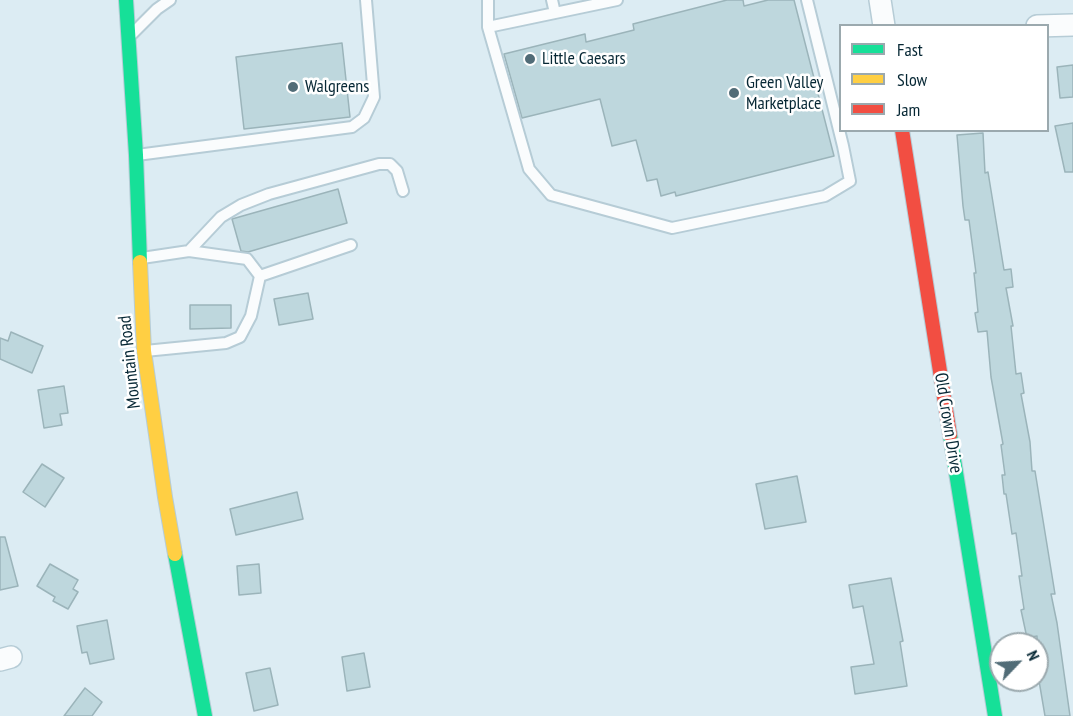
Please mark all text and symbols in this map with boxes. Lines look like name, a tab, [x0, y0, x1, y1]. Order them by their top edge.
legend	[839, 24, 1049, 132]
text: Fast	[897, 38, 923, 61]
place label: Little Caesars	[542, 48, 626, 70]
marker: Little Caesars	[523, 52, 537, 66]
text: Slow	[897, 68, 927, 91]
place label: Green Valley Marketplace	[746, 72, 823, 115]
place label: Walgreens	[305, 76, 369, 98]
marker: Walgreens	[286, 80, 300, 94]
marker: Green Valley Marketplace	[727, 86, 741, 100]
text: Jam	[897, 98, 920, 121]
street label: Mountain Road	[114, 314, 146, 410]
street label: Old Crown Drive	[929, 371, 967, 475]
north arrow	[989, 632, 1049, 692]
text: N	[1023, 647, 1044, 663]

